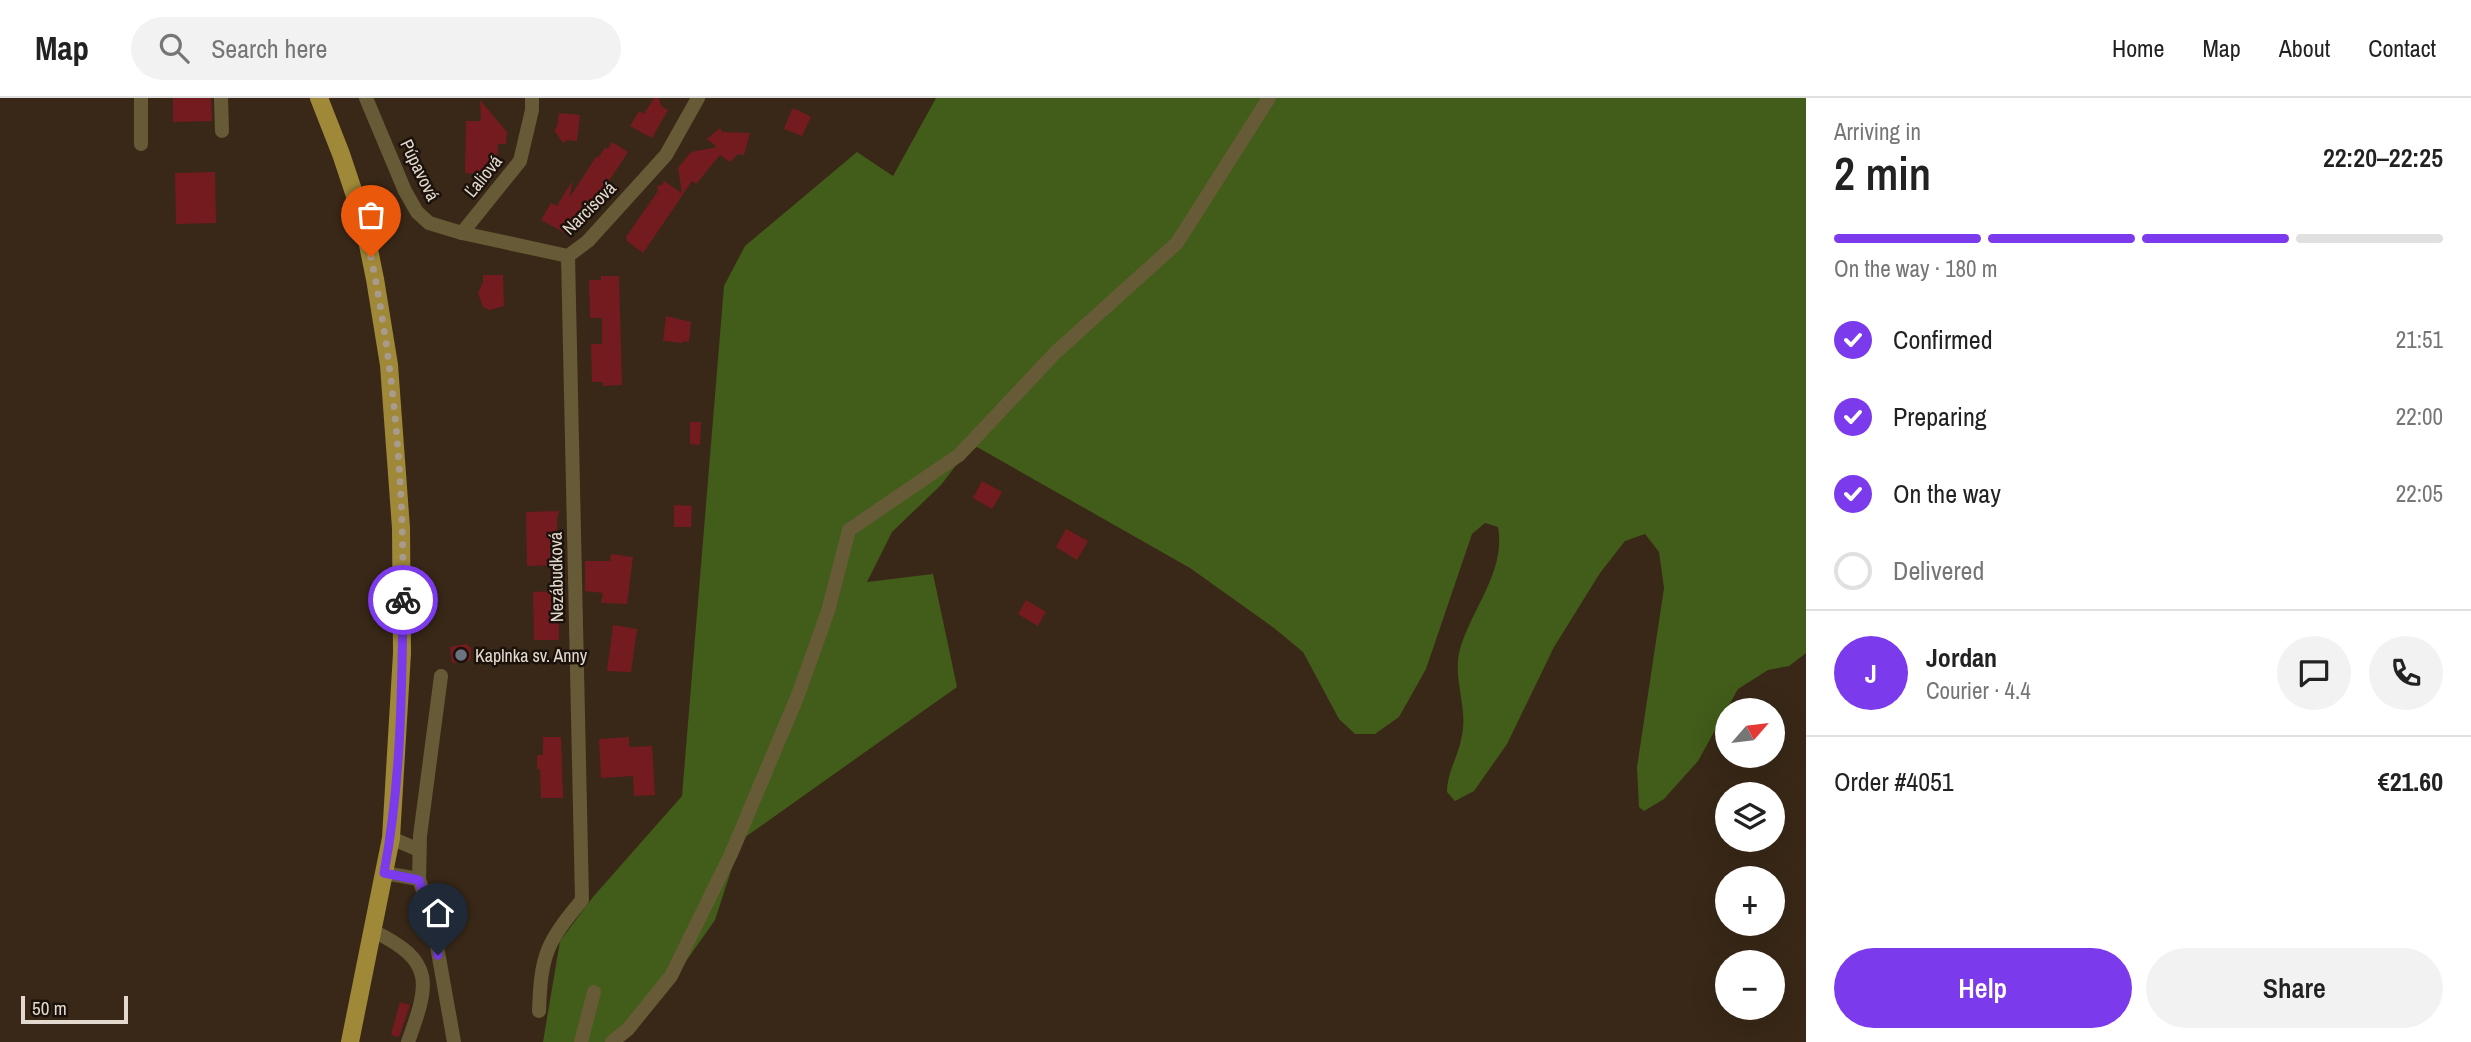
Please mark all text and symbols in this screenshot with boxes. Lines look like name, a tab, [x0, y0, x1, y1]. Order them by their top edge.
search box	[131, 17, 621, 80]
text: Map	[35, 26, 89, 70]
icon: search	[155, 29, 193, 67]
text: Search here	[211, 31, 327, 66]
text: Home	[2112, 32, 2164, 64]
text: Map	[2202, 32, 2241, 64]
text: About	[2279, 32, 2330, 64]
text: Contact	[2368, 32, 2436, 64]
text: Arriving in	[1834, 116, 1921, 147]
street label: Púpavová	[394, 135, 446, 205]
text: 22:20–22:25	[2323, 140, 2443, 175]
text: 2 min	[1834, 142, 1931, 204]
street label: Ľaliová	[458, 150, 508, 202]
street label: Narcisová	[557, 176, 621, 240]
pin	[341, 185, 401, 257]
icon: bag	[352, 196, 390, 234]
text: On the way · 180 m	[1834, 253, 1998, 284]
icon: check	[1834, 321, 1872, 359]
text: Confirmed	[1893, 322, 1993, 357]
text: 21:51	[2396, 324, 2443, 355]
icon: check	[1834, 398, 1872, 436]
text: Preparing	[1893, 399, 1987, 434]
text: 22:00	[2396, 401, 2443, 432]
icon: check	[1834, 475, 1872, 513]
text: On the way	[1893, 476, 2001, 511]
text: 22:05	[2396, 478, 2443, 509]
street label: Nezábudková	[543, 532, 569, 622]
text: Delivered	[1893, 553, 1984, 588]
courier	[368, 565, 438, 635]
icon: bike	[384, 581, 422, 619]
button: chat	[2277, 636, 2351, 710]
button: phone	[2369, 636, 2443, 710]
text: Jordan	[1926, 640, 1997, 675]
place label: Kaplnka sv. Anny	[475, 643, 588, 668]
marker: Kaplnka sv. Anny	[453, 647, 469, 663]
text: J	[1865, 656, 1877, 691]
text: Courier · 4.4	[1926, 675, 2031, 706]
north arrow	[1715, 698, 1785, 768]
map controls	[1715, 698, 1785, 1020]
text: Order #4051	[1834, 764, 1954, 799]
text: €21.60	[2378, 764, 2443, 799]
button: layers	[1715, 782, 1785, 852]
button: +	[1715, 866, 1785, 936]
pin	[408, 883, 468, 955]
icon: home	[419, 894, 457, 932]
button: Help	[1834, 948, 2132, 1028]
button: Share	[2146, 948, 2443, 1028]
button: −	[1715, 950, 1785, 1020]
scale bar	[21, 993, 128, 1025]
text: 50 m	[32, 995, 67, 1021]

